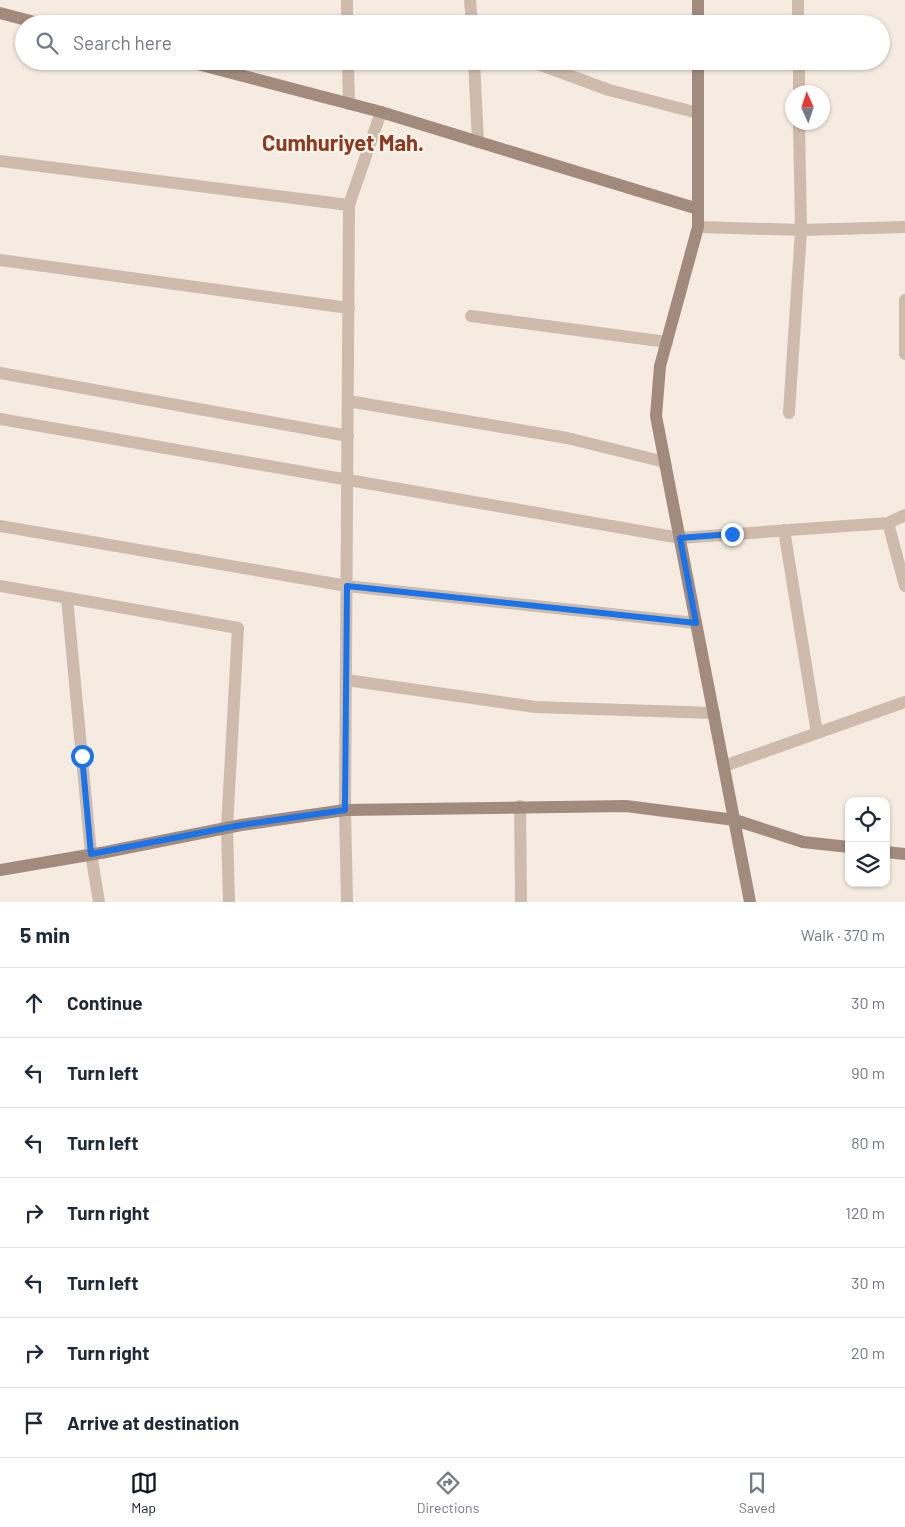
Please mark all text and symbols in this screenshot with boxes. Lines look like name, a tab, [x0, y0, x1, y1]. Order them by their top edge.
search box	[15, 15, 890, 70]
icon: search	[33, 29, 61, 57]
text: Search here	[73, 31, 172, 54]
north arrow	[785, 85, 830, 130]
district label: Cumhuriyet Mah.	[262, 129, 424, 155]
route end	[721, 523, 744, 546]
route start	[71, 745, 94, 768]
map controls	[845, 797, 890, 887]
button: locate	[845, 797, 890, 842]
button: layers	[845, 842, 890, 887]
text: 5 min	[20, 922, 70, 947]
text: Walk · 370 m	[801, 925, 885, 944]
icon: ahead	[20, 989, 48, 1017]
text: Continue	[67, 991, 143, 1014]
text: 30 m	[851, 993, 885, 1012]
icon: left	[20, 1059, 48, 1087]
text: Turn left	[67, 1061, 138, 1084]
text: 90 m	[851, 1063, 885, 1082]
icon: left	[20, 1129, 48, 1157]
text: Turn left	[67, 1131, 138, 1154]
text: 80 m	[851, 1133, 885, 1152]
icon: right	[20, 1199, 48, 1227]
text: Turn right	[67, 1201, 149, 1224]
text: 120 m	[845, 1203, 885, 1222]
icon: left	[20, 1269, 48, 1297]
text: Turn left	[67, 1271, 138, 1294]
text: 30 m	[851, 1273, 885, 1292]
icon: right	[20, 1339, 48, 1367]
text: Turn right	[67, 1341, 149, 1364]
text: 20 m	[851, 1343, 885, 1362]
icon: arrive	[20, 1409, 48, 1437]
text: Arrive at destination	[67, 1411, 239, 1434]
tab: Map	[130, 1469, 158, 1516]
tab: Directions	[417, 1469, 479, 1516]
tab: Saved	[739, 1469, 775, 1516]

